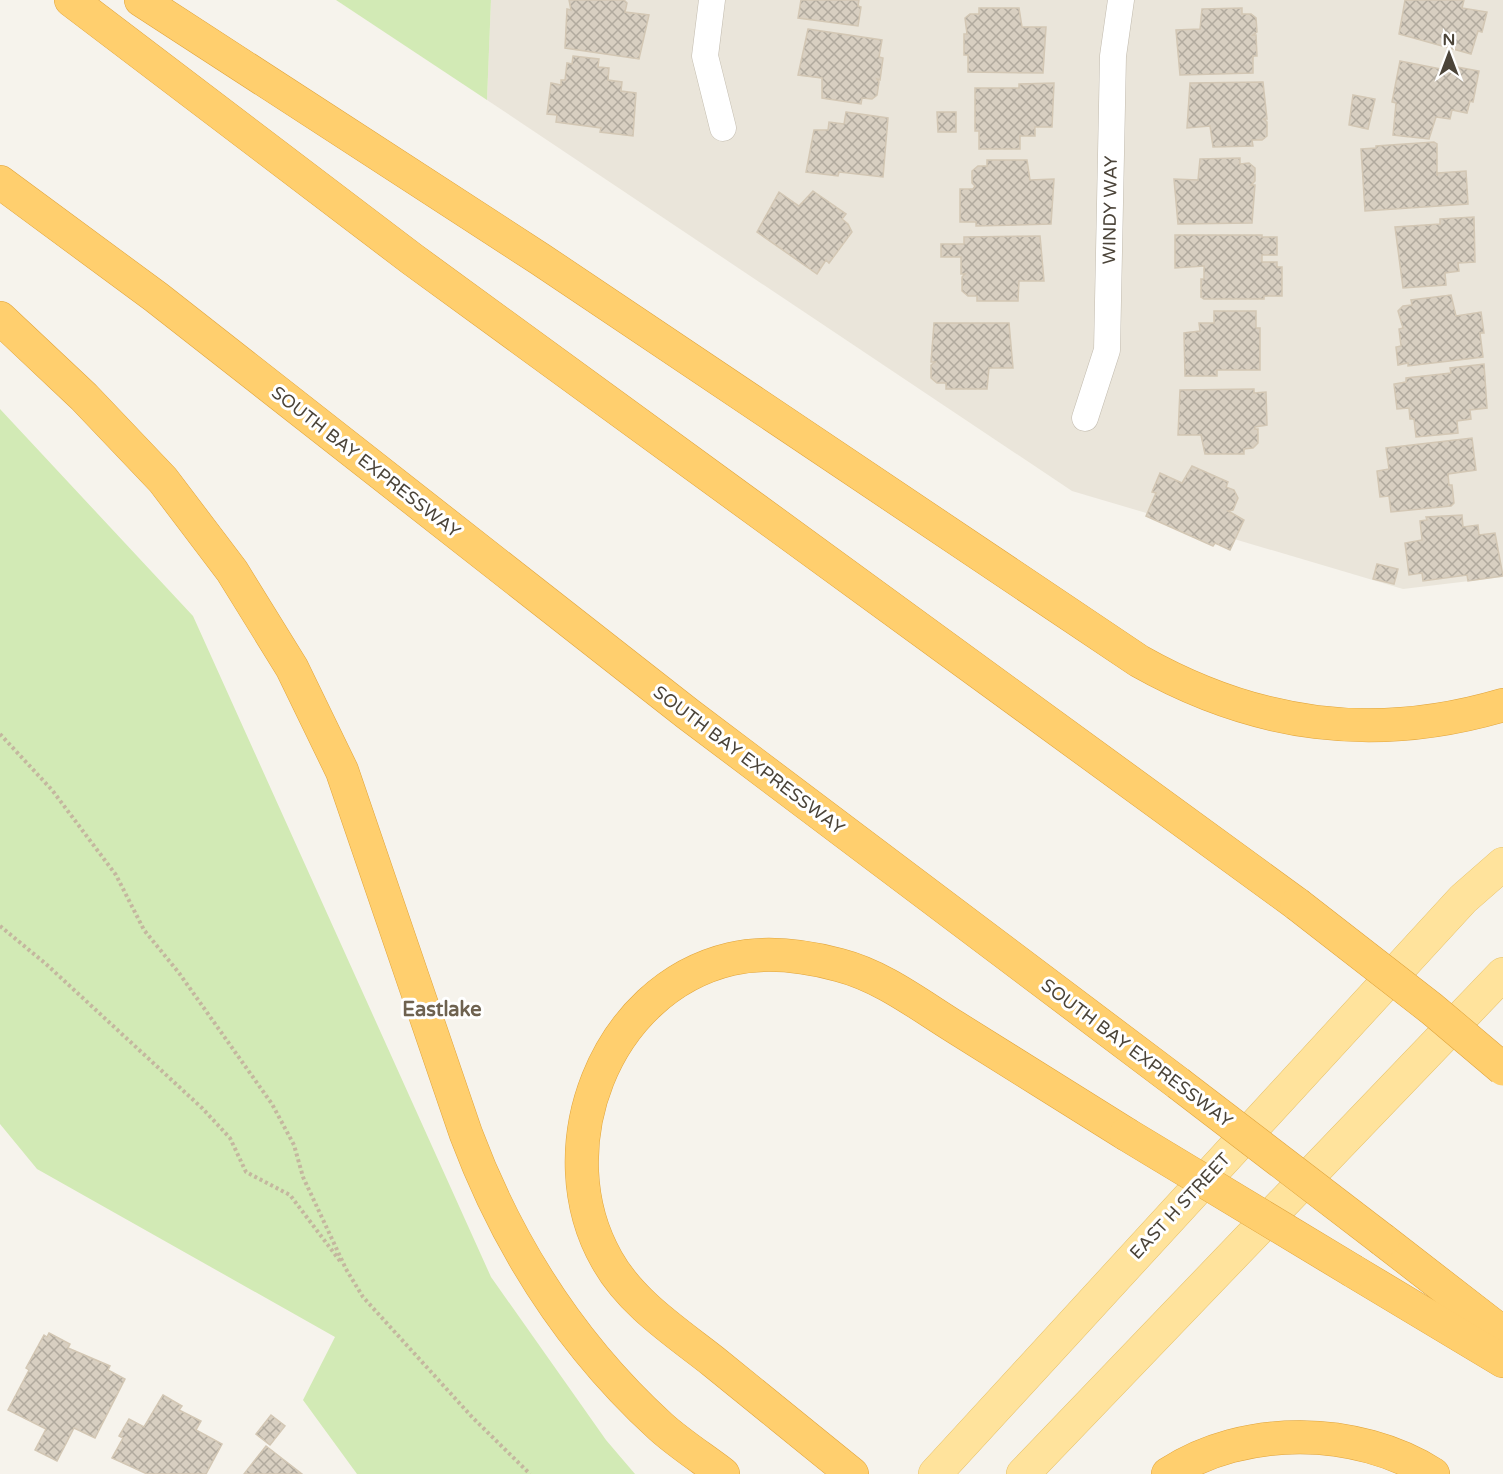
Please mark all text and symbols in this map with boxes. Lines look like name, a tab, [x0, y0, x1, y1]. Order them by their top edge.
north arrow	[1419, 24, 1479, 84]
text: N	[1443, 30, 1455, 50]
street label: WINDY WAY	[1098, 155, 1122, 265]
street label: SOUTH BAY EXPRESSWAY	[267, 381, 465, 543]
street label: SOUTH BAY EXPRESSWAY	[649, 681, 849, 839]
street label: SOUTH BAY EXPRESSWAY	[1037, 974, 1237, 1132]
district label: Eastlake	[402, 998, 482, 1022]
street label: EAST H STREET	[1125, 1148, 1235, 1264]

